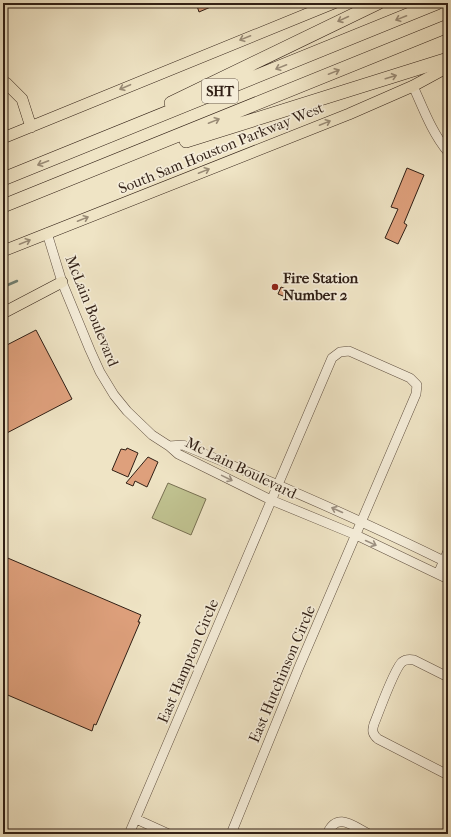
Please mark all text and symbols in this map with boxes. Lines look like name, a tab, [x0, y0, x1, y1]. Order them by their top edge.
one-way arrow	[396, 14, 408, 22]
one-way arrow	[337, 16, 349, 24]
one-way arrow	[240, 35, 252, 43]
one-way arrow	[275, 63, 287, 71]
one-way arrow	[328, 68, 340, 75]
one-way arrow	[385, 73, 398, 80]
road number: SHT	[202, 79, 238, 103]
one-way arrow	[120, 84, 132, 92]
street label: South Sam Houston Parkway West	[116, 98, 327, 198]
one-way arrow	[207, 117, 219, 124]
one-way arrow	[319, 119, 331, 127]
one-way arrow	[38, 159, 50, 167]
one-way arrow	[198, 167, 210, 174]
one-way arrow	[77, 214, 89, 222]
one-way arrow	[19, 238, 31, 245]
street label: McLain Boulevard	[62, 253, 123, 370]
place label: Fire Station Number 2	[282, 269, 359, 304]
marker: Fire Station Number 2	[270, 282, 280, 292]
street label: Mc Lain Boulevard	[182, 433, 300, 503]
one-way arrow	[221, 475, 233, 482]
one-way arrow	[331, 506, 343, 513]
one-way arrow	[365, 540, 377, 547]
street label: East Hampton Circle	[154, 596, 223, 726]
street label: East Hutchinson Circle	[245, 602, 319, 745]

